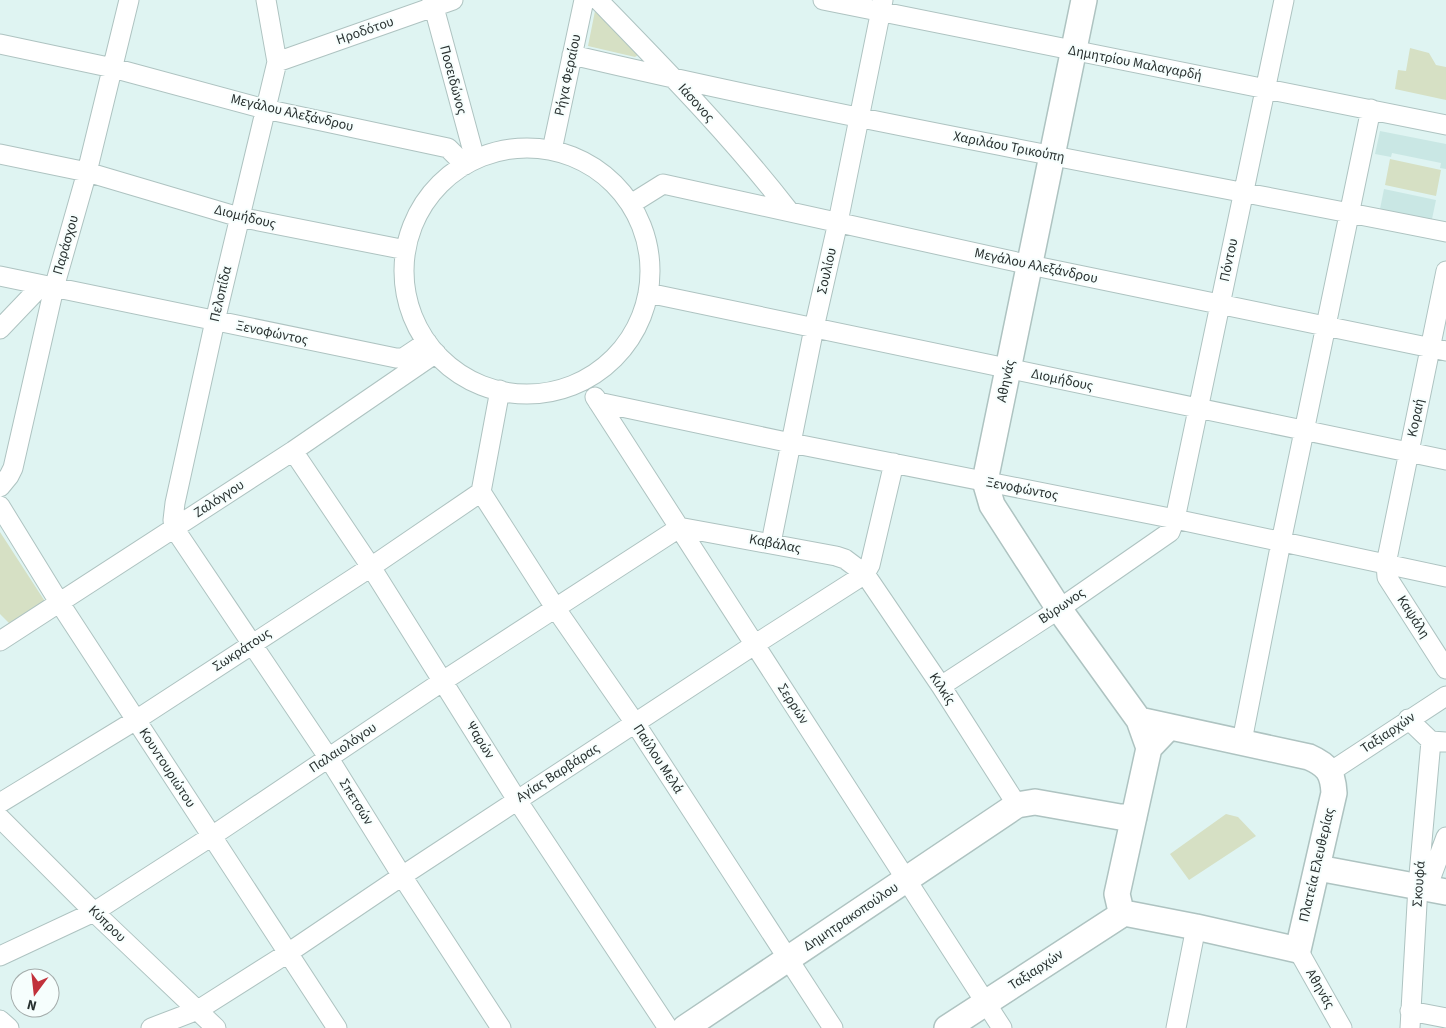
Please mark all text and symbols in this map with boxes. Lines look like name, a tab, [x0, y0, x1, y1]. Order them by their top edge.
street label: Ηροδότου	[333, 12, 397, 50]
street label: Ρήγα Φεραίου	[550, 32, 586, 118]
street label: Δημητρίου Μαλαγαρδή	[1066, 40, 1204, 86]
street label: Ποσειδώνος	[434, 43, 472, 117]
street label: Ιάσονος	[673, 79, 719, 127]
street label: Μεγάλου Αλεξάνδρου	[229, 89, 355, 137]
street label: Χαριλάου Τρικούπη	[952, 126, 1066, 168]
street label: Διομήδους	[212, 200, 278, 234]
street label: Παράσχου	[48, 213, 84, 277]
street label: Πόντου	[1215, 237, 1243, 283]
street label: Μεγάλου Αλεξάνδρου	[972, 243, 1100, 289]
street label: Σουλίου	[812, 246, 842, 296]
street label: Πελοπίδα	[205, 264, 237, 324]
street label: Ξενοφώντος	[234, 316, 310, 350]
street label: Αθηνάς	[992, 358, 1020, 404]
street label: Διομήδους	[1029, 364, 1095, 396]
street label: Κοραή	[1402, 397, 1430, 439]
street label: Ξενοφώντος	[984, 472, 1060, 506]
street label: Ζαλόγγου	[190, 475, 248, 523]
street label: Καβάλας	[747, 529, 803, 559]
street label: Βύρωνος	[1035, 583, 1089, 629]
street label: Καψάλη	[1392, 591, 1434, 643]
street label: Σωκράτους	[209, 624, 275, 676]
street label: Κιλκίς	[924, 669, 960, 709]
street label: Σερρών	[772, 680, 814, 729]
street label: Ταξιαρχών	[1357, 707, 1420, 759]
street label: Ψαρών	[461, 717, 500, 763]
street label: Παλαιολόγου	[305, 718, 381, 778]
street label: Παύλου Μελά	[628, 720, 688, 798]
street label: Κουντουριώτου	[134, 724, 200, 812]
street label: Αγίας Βαρβάρας	[512, 739, 604, 807]
street label: Σπετσών	[334, 775, 378, 829]
street label: Πλατεία Ελευθερίας	[1294, 806, 1340, 924]
street label: Σκουφά	[1407, 860, 1431, 908]
street label: Δημητρακοπούλου	[799, 878, 903, 956]
street label: Κύπρου	[84, 901, 130, 947]
street label: Ταξιαρχών	[1005, 945, 1068, 995]
street label: Αθηνάς	[1301, 965, 1339, 1013]
north arrow	[10, 968, 60, 1018]
text: N	[25, 994, 39, 1015]

